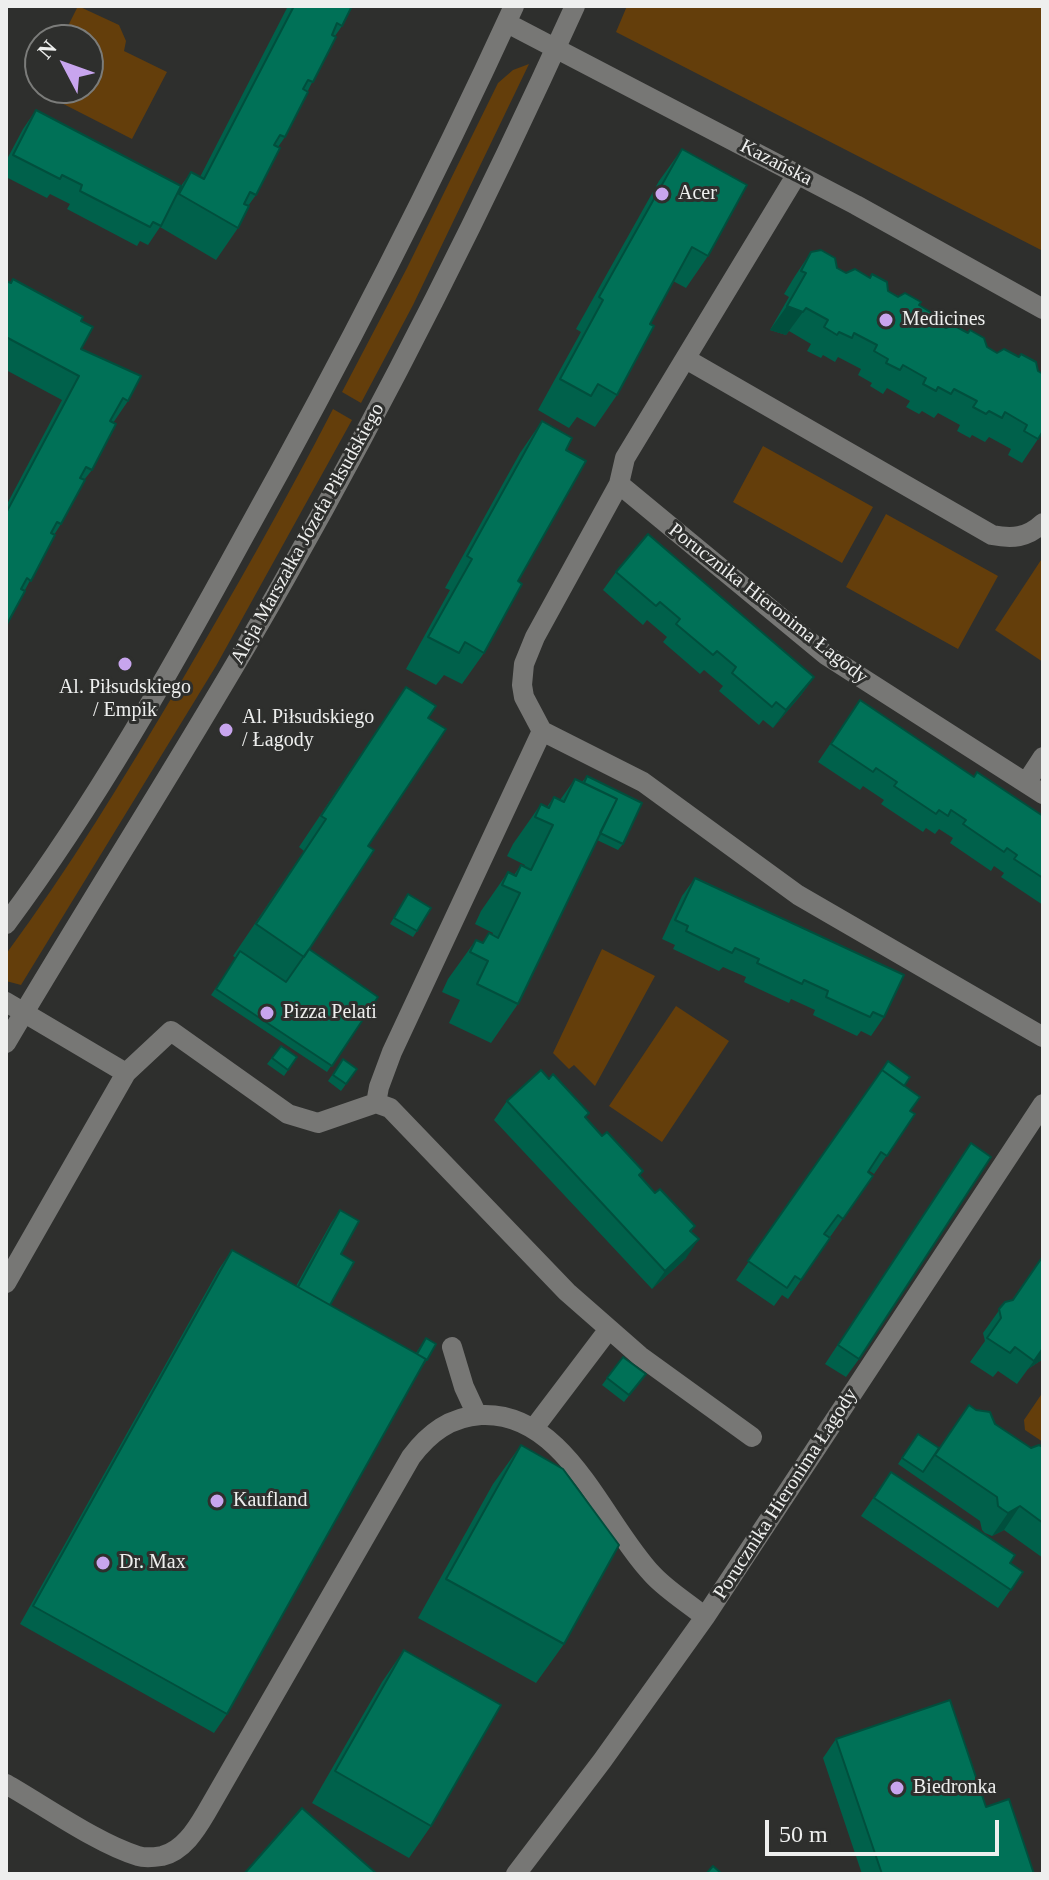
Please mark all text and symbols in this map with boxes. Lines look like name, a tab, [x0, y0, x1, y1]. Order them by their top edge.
north arrow	[24, 24, 104, 104]
text: N	[32, 35, 62, 63]
street label: Kazańska	[736, 135, 816, 191]
place label: Acer	[678, 182, 717, 206]
marker: Acer	[653, 185, 671, 203]
place label: Medicines	[902, 308, 985, 332]
marker: Medicines	[877, 311, 895, 329]
street label: Aleja Marszałka Józefa Piłsudskiego	[226, 399, 390, 669]
street label: Porucznika Hieronima Łagody	[663, 519, 873, 689]
marker: Al. Piłsudskiego / Empik	[116, 655, 134, 673]
place label: Al. Piłsudskiego / Empik	[59, 676, 191, 723]
place label: Al. Piłsudskiego / Łagody	[242, 706, 374, 753]
marker: Al. Piłsudskiego / Łagody	[217, 721, 235, 739]
place label: Pizza Pelati	[283, 1001, 377, 1025]
marker: Pizza Pelati	[258, 1004, 276, 1022]
street label: Porucznika Hieronima Łagody	[709, 1384, 863, 1604]
place label: Kaufland	[233, 1489, 307, 1513]
marker: Kaufland	[208, 1492, 226, 1510]
place label: Dr. Max	[119, 1551, 186, 1575]
marker: Dr. Max	[94, 1554, 112, 1572]
place label: Biedronka	[913, 1776, 996, 1800]
marker: Biedronka	[888, 1779, 906, 1797]
scale bar	[769, 1804, 1003, 1854]
text: 50 m	[779, 1821, 828, 1847]

